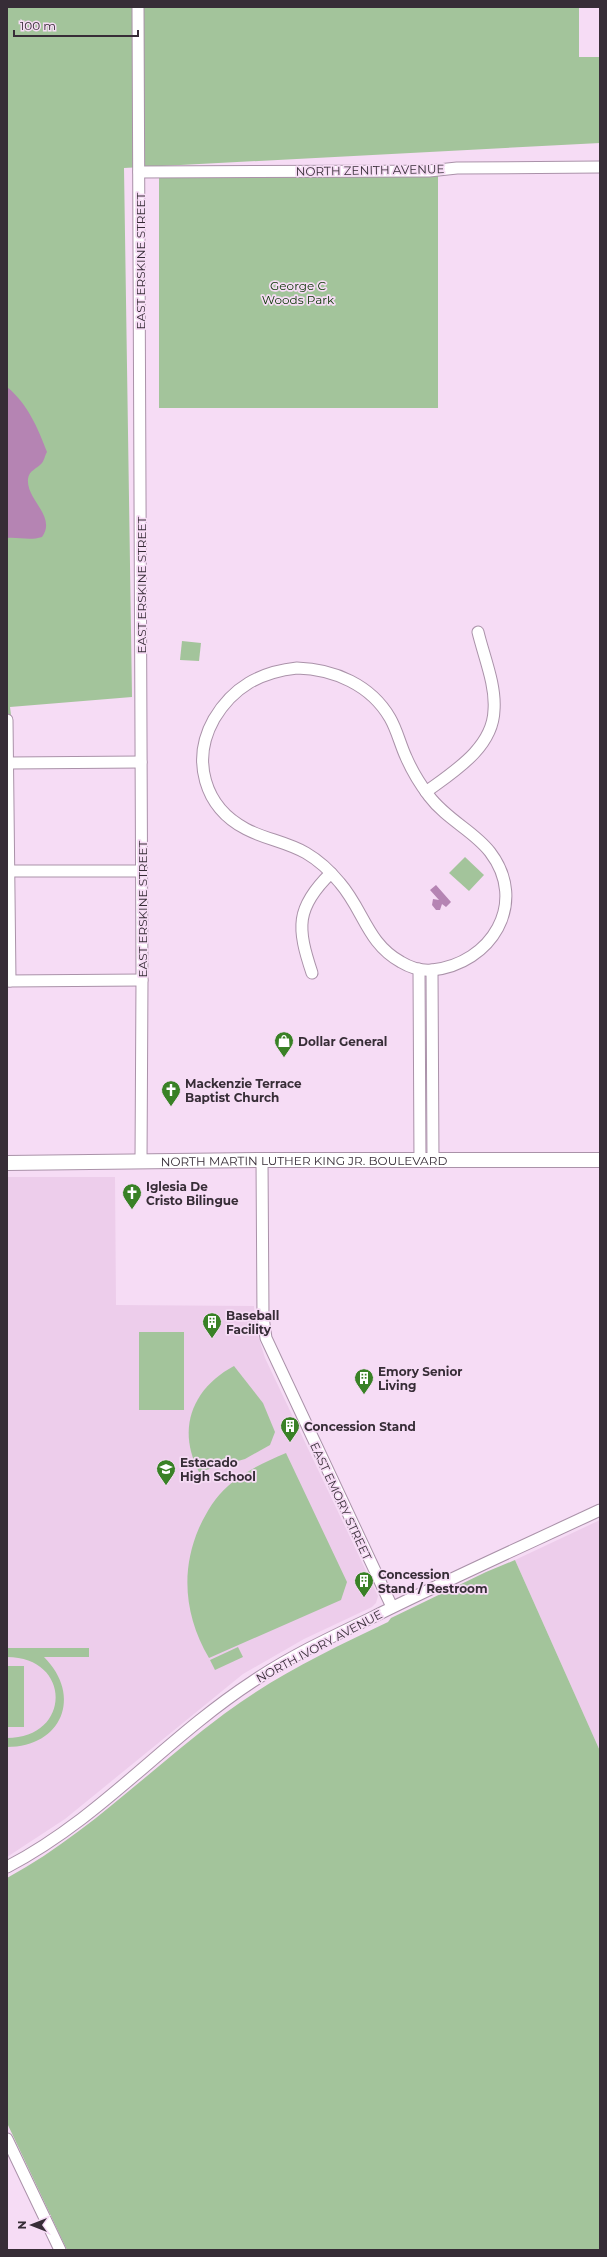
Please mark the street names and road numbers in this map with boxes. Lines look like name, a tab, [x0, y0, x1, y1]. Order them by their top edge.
street label: NORTH ZENITH AVENUE	[295, 161, 445, 179]
street label: EAST ERSKINE STREET	[133, 192, 148, 329]
street label: EAST ERSKINE STREET	[134, 516, 149, 653]
street label: EAST ERSKINE STREET	[135, 840, 150, 977]
street label: NORTH MARTIN LUTHER KING JR. BOULEVARD	[161, 1153, 447, 1169]
street label: EAST EMORY STREET	[307, 1440, 375, 1563]
street label: NORTH IVORY AVENUE	[253, 1606, 385, 1686]

